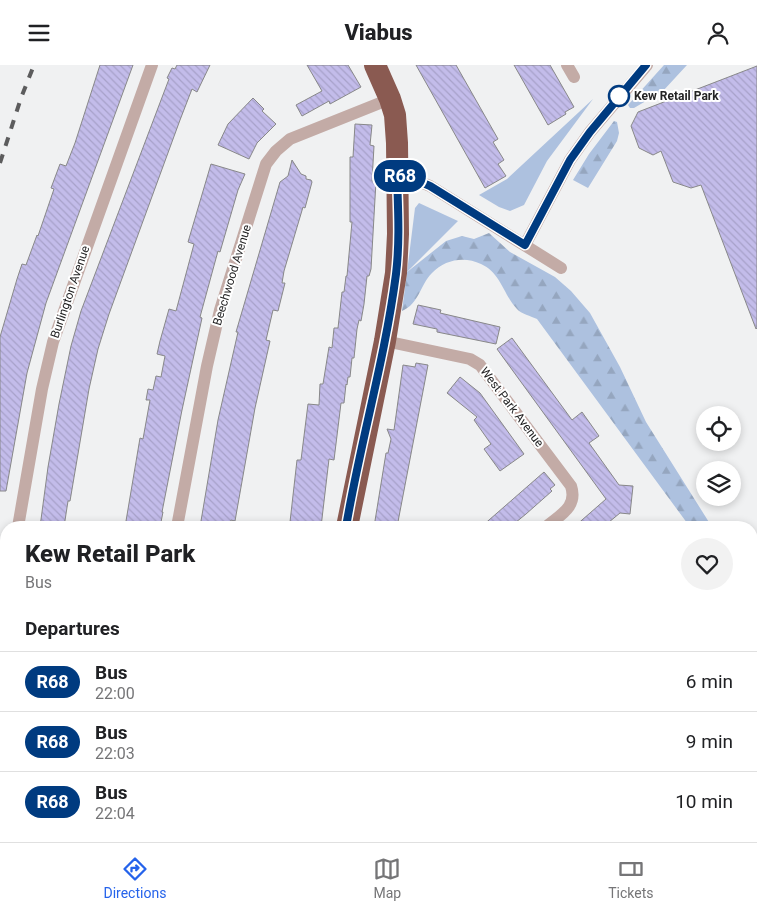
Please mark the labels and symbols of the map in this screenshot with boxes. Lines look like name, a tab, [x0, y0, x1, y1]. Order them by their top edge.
marker: Kew Retail Park	[608, 85, 630, 107]
place label: Kew Retail Park	[634, 89, 719, 103]
line badge: R68	[371, 160, 429, 192]
street label: Beechwood Avenue	[210, 223, 254, 327]
street label: Burlington Avenue	[48, 244, 92, 340]
street label: West Park Avenue	[477, 364, 547, 450]

